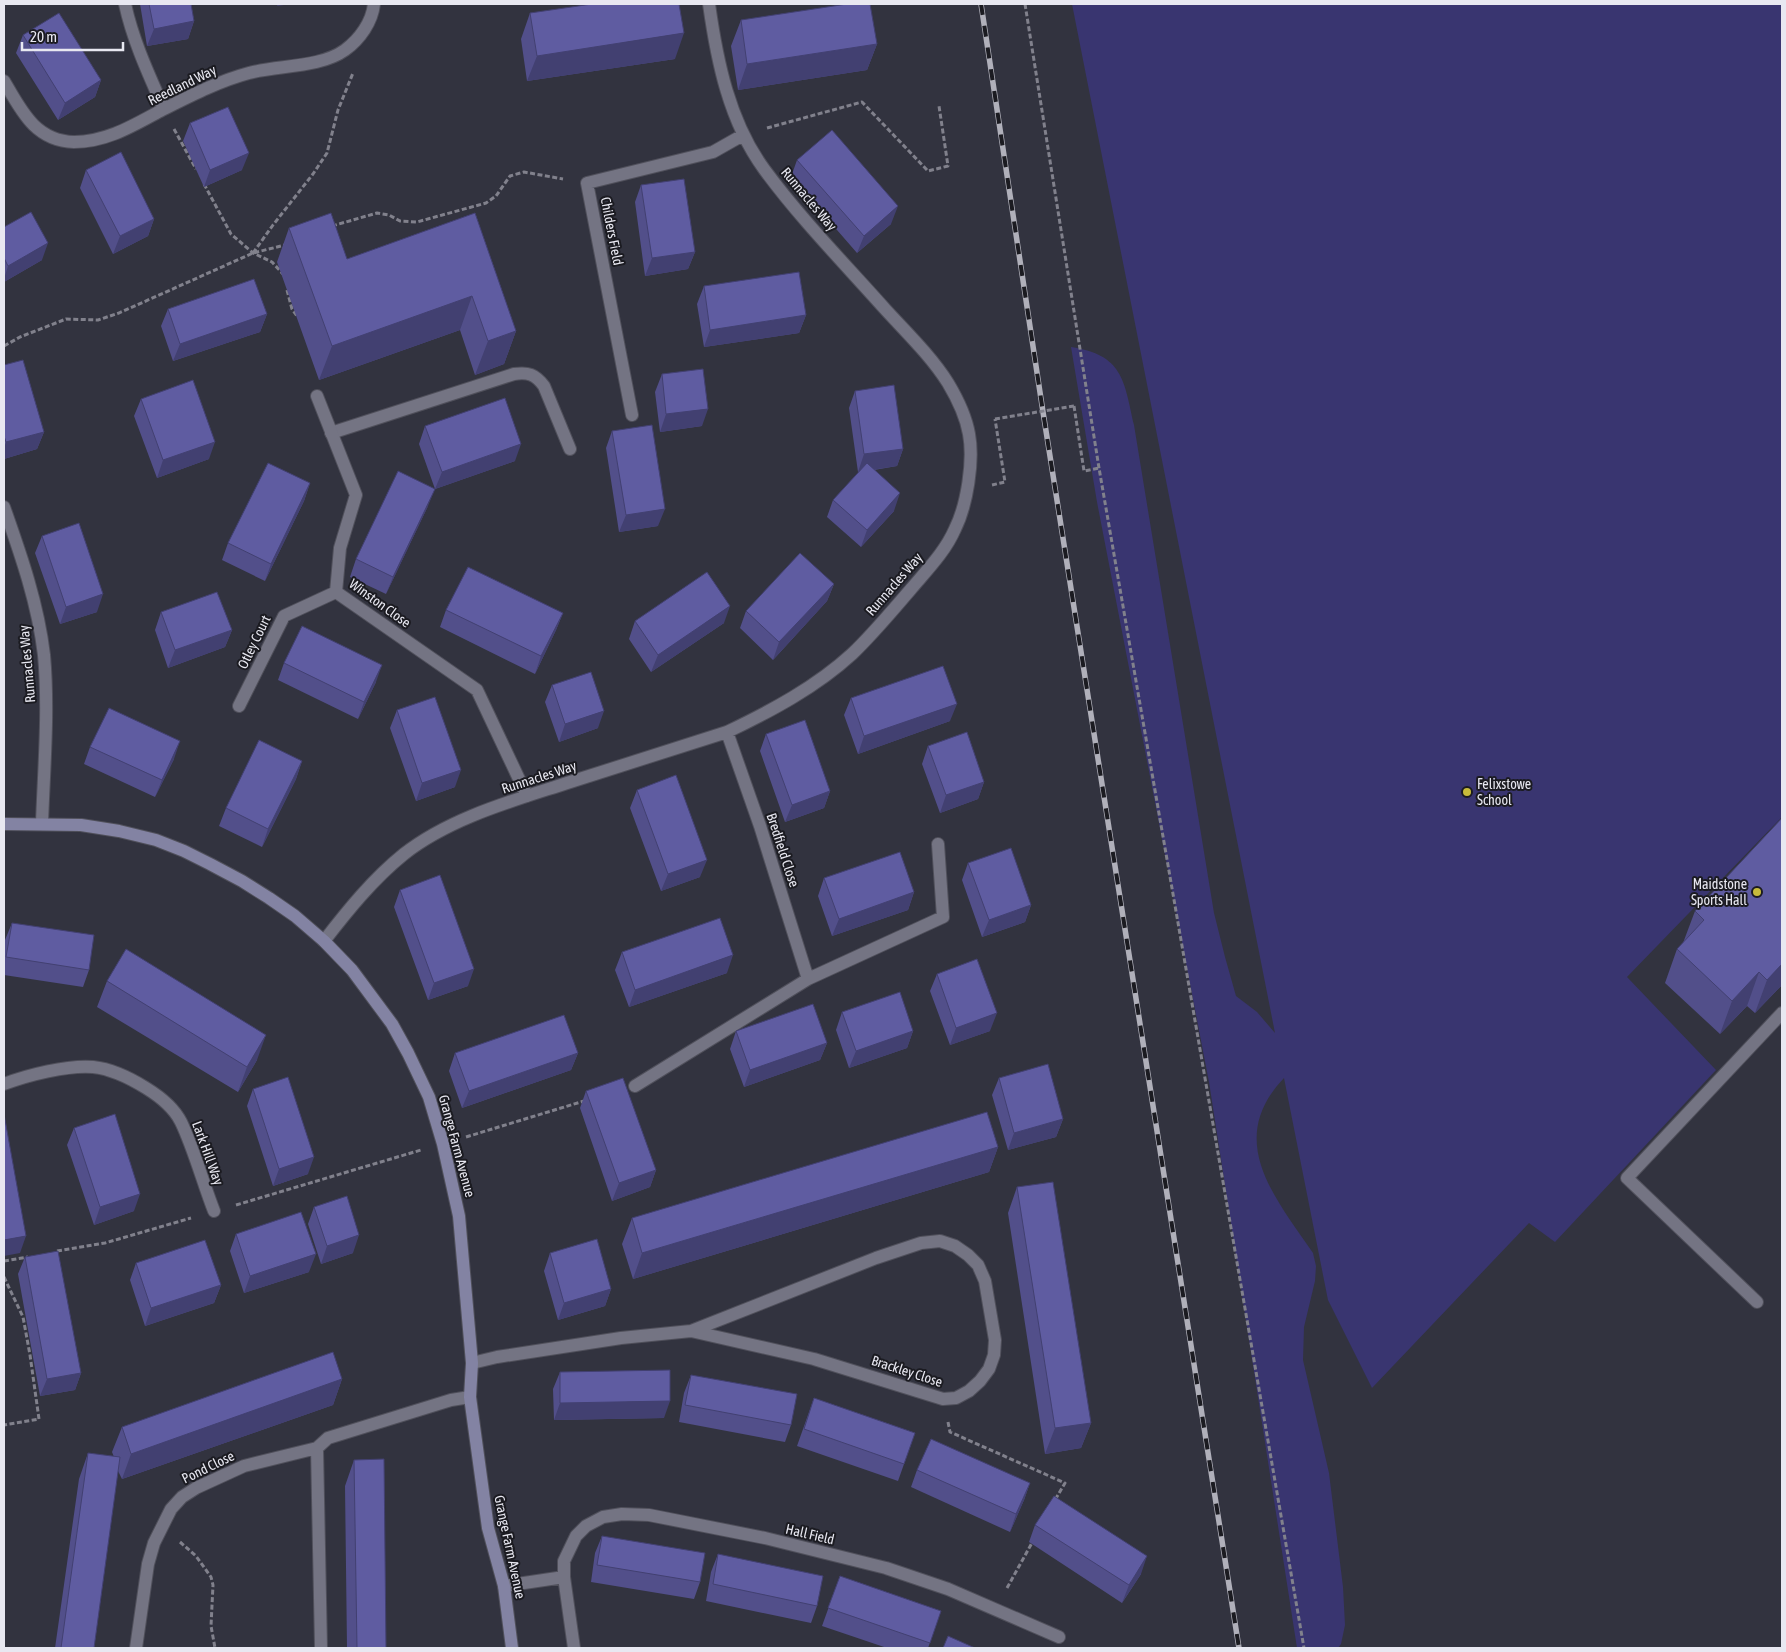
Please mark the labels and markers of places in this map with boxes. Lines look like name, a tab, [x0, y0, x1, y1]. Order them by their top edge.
place label: Felixstowe School	[1477, 776, 1531, 808]
marker: Felixstowe School	[1461, 786, 1473, 798]
place label: Maidstone Sports Hall	[1691, 876, 1747, 908]
marker: Maidstone Sports Hall	[1751, 886, 1763, 898]

